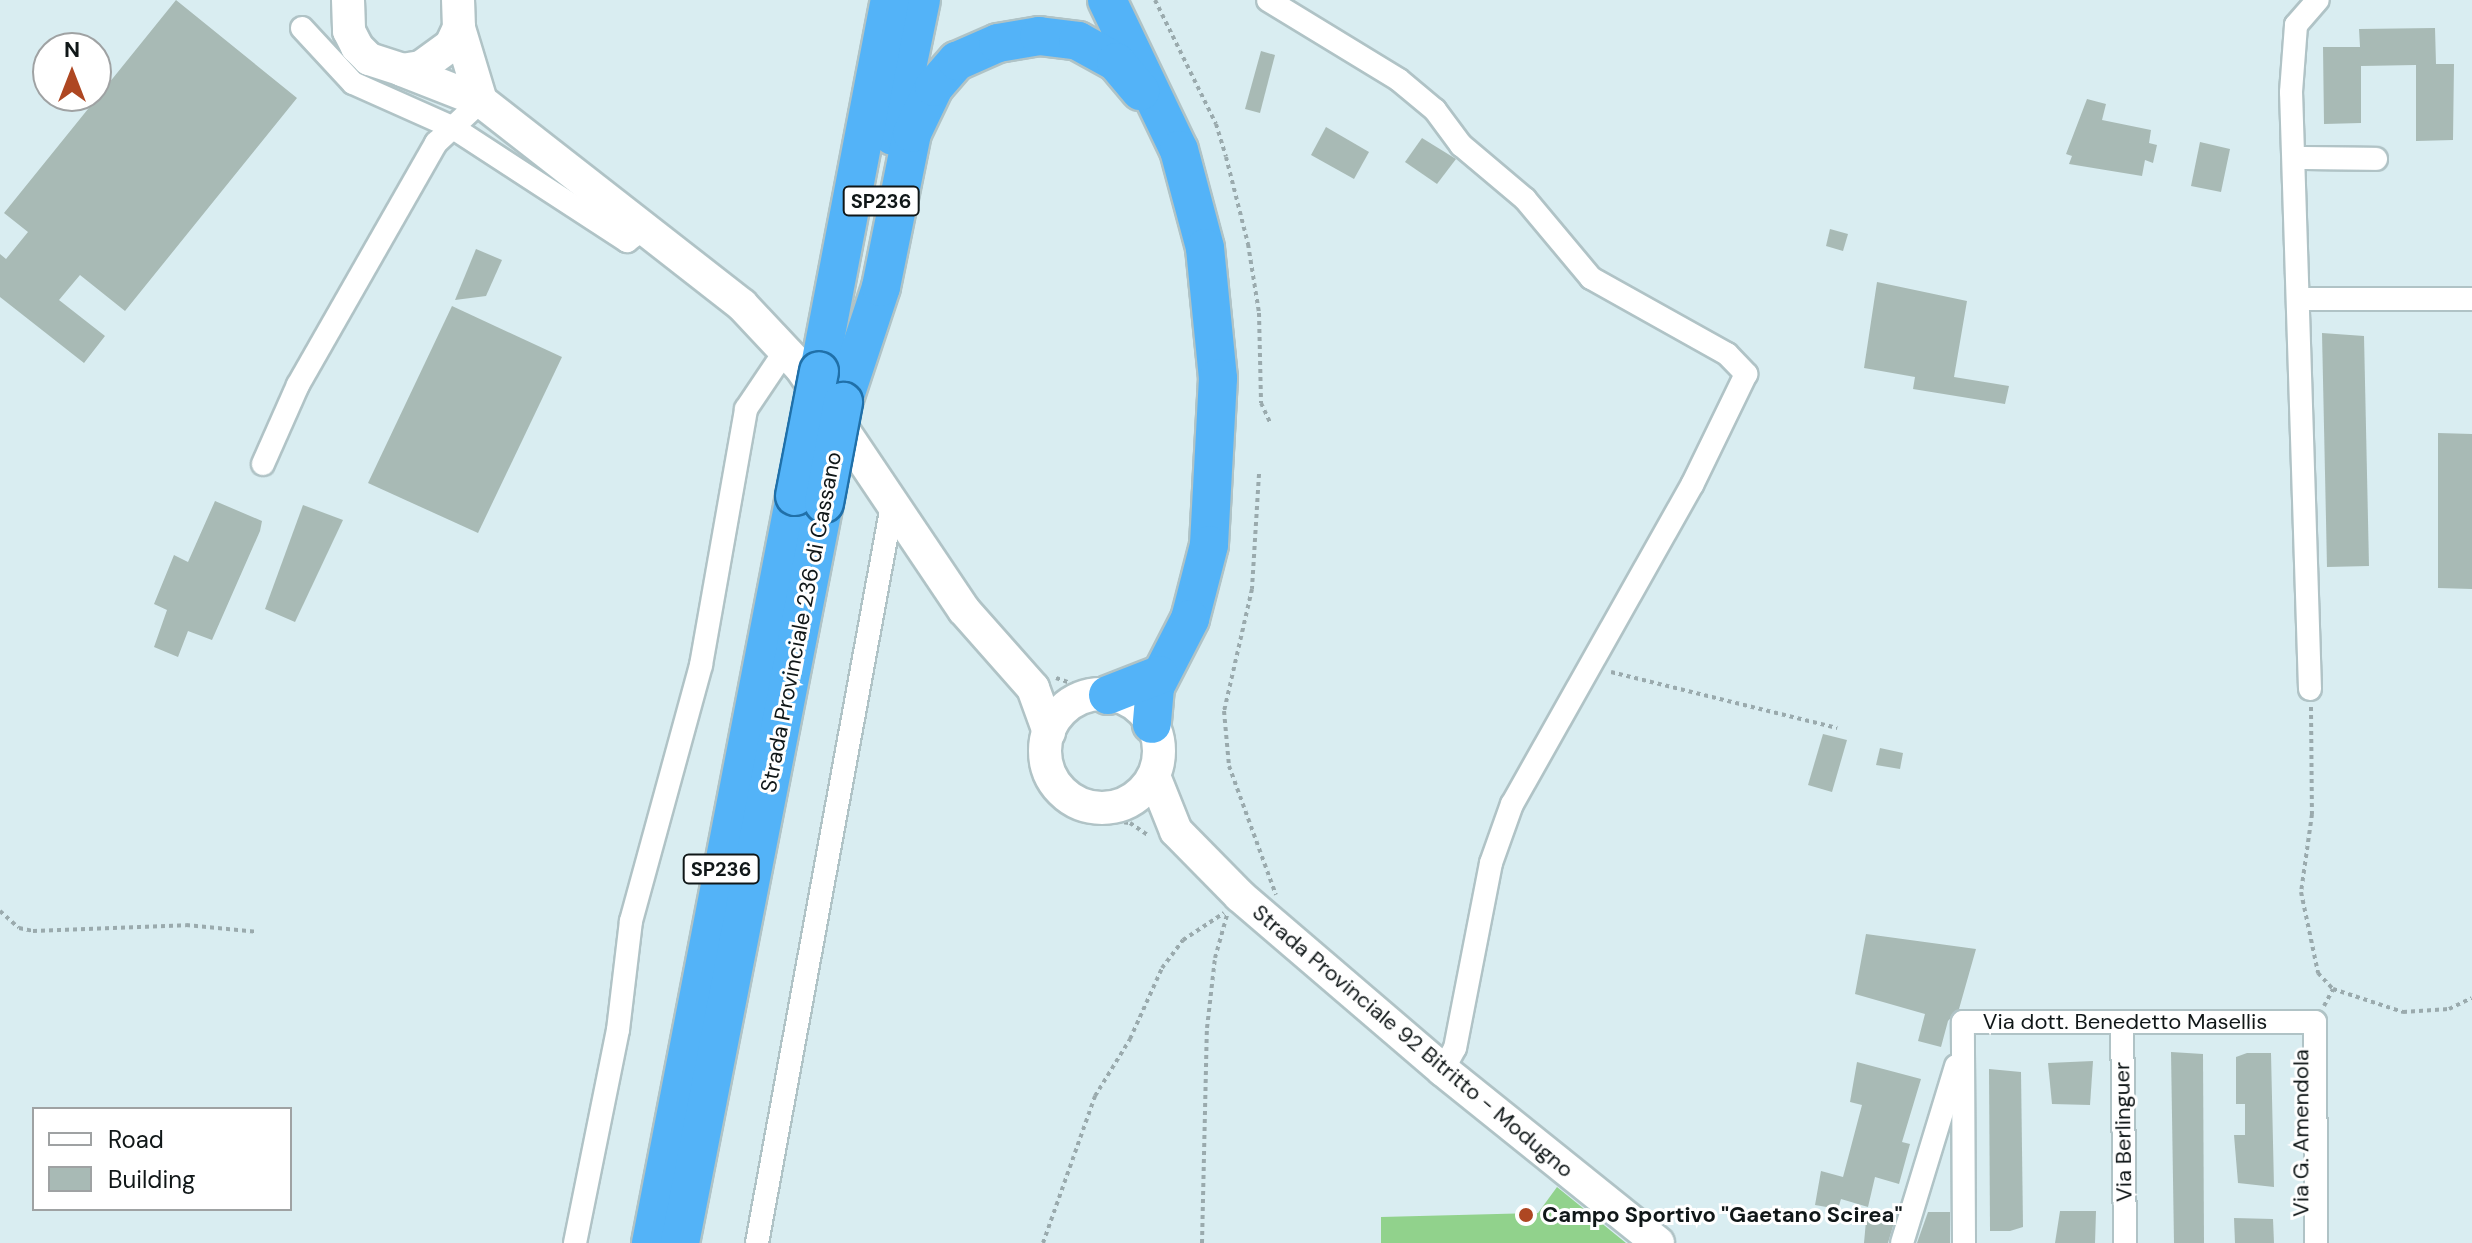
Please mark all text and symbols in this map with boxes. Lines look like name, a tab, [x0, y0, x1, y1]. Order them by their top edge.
north arrow	[32, 32, 112, 112]
text: N	[64, 35, 80, 64]
road number: SP236	[841, 185, 921, 217]
street label: Strada Provinciale 236 di Cassano	[755, 449, 847, 795]
road number: SP236	[681, 853, 761, 885]
street label: Strada Provinciale 92 Bitritto - Modugno	[1247, 899, 1579, 1183]
street label: Via dott. Benedetto Masellis	[1983, 1009, 2267, 1035]
street label: Via G. Amendola	[2288, 1049, 2314, 1217]
street label: Via Berlinguer	[2109, 1062, 2137, 1202]
legend	[32, 1107, 292, 1211]
text: Road	[108, 1124, 164, 1155]
text: Building	[108, 1164, 195, 1195]
place label: Campo Sportivo "Gaetano Scirea"	[1542, 1202, 1902, 1228]
marker: Campo Sportivo "Gaetano Scirea"	[1517, 1206, 1535, 1224]

